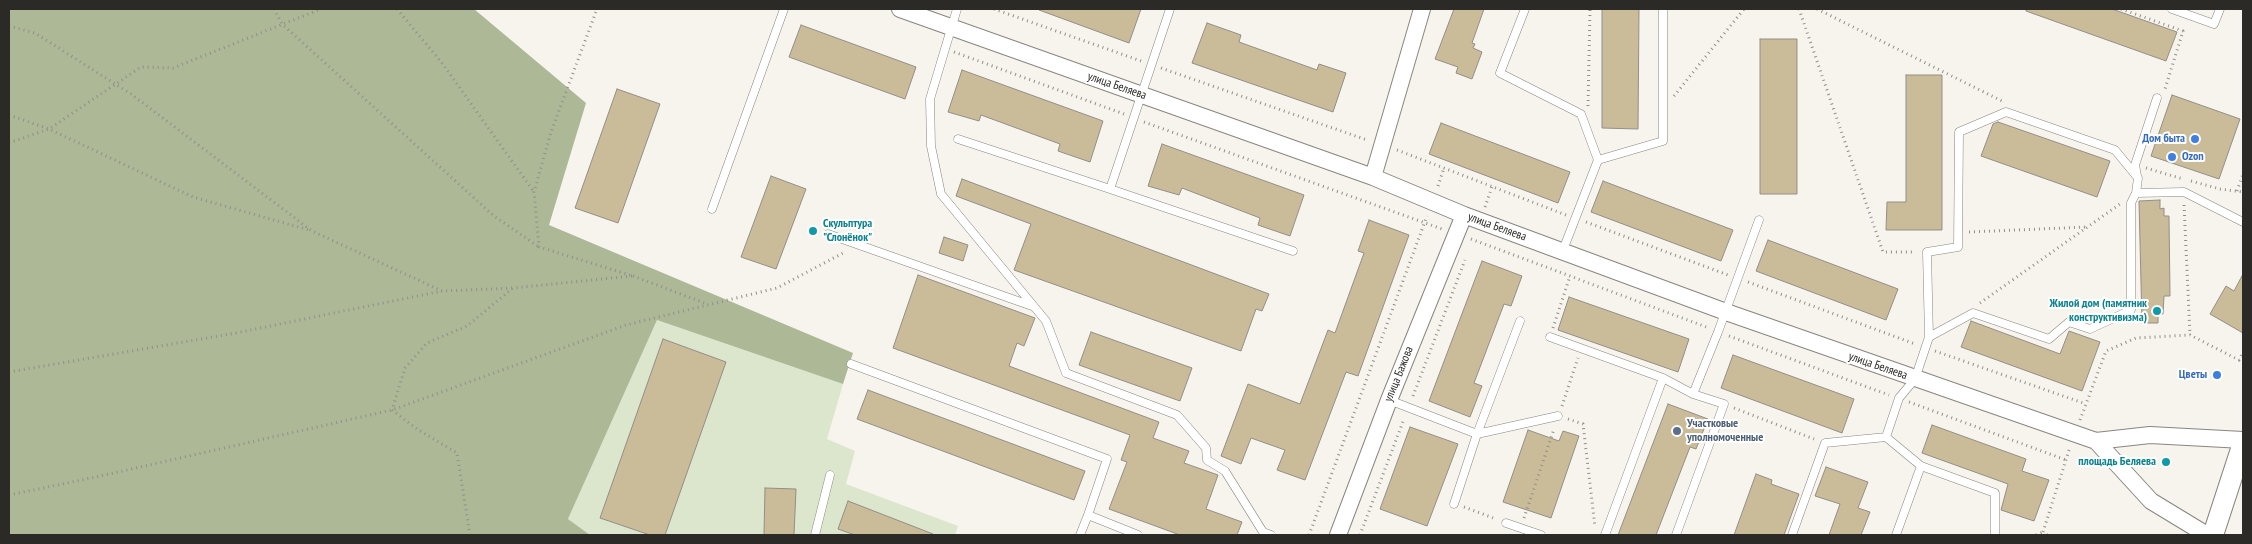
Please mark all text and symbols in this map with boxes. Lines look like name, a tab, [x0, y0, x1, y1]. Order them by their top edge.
street label: улица Беляева	[1086, 69, 1148, 103]
place label: Дом быта	[2142, 132, 2185, 146]
marker: Дом быта	[2189, 133, 2201, 145]
place label: Ozon	[2182, 150, 2204, 164]
marker: Ozon	[2166, 151, 2178, 163]
street label: улица Беляева	[1466, 210, 1528, 244]
place label: Скульптура "Слонёнок"	[823, 217, 872, 245]
marker: Скульптура "Слонёнок"	[807, 225, 819, 237]
place label: Жилой дом (памятник конструктивизма)	[2050, 297, 2147, 325]
marker: Жилой дом (памятник конструктивизма)	[2151, 305, 2163, 317]
street label: улица Бажова	[1381, 344, 1417, 404]
street label: улица Беляева	[1847, 349, 1909, 383]
place label: Цветы	[2179, 368, 2207, 382]
marker: Цветы	[2211, 369, 2223, 381]
place label: Участковые уполномоченные	[1687, 417, 1763, 445]
marker: Участковые уполномоченные	[1671, 425, 1683, 437]
place label: площадь Беляева	[2078, 455, 2156, 469]
marker: площадь Беляева	[2160, 456, 2172, 468]

